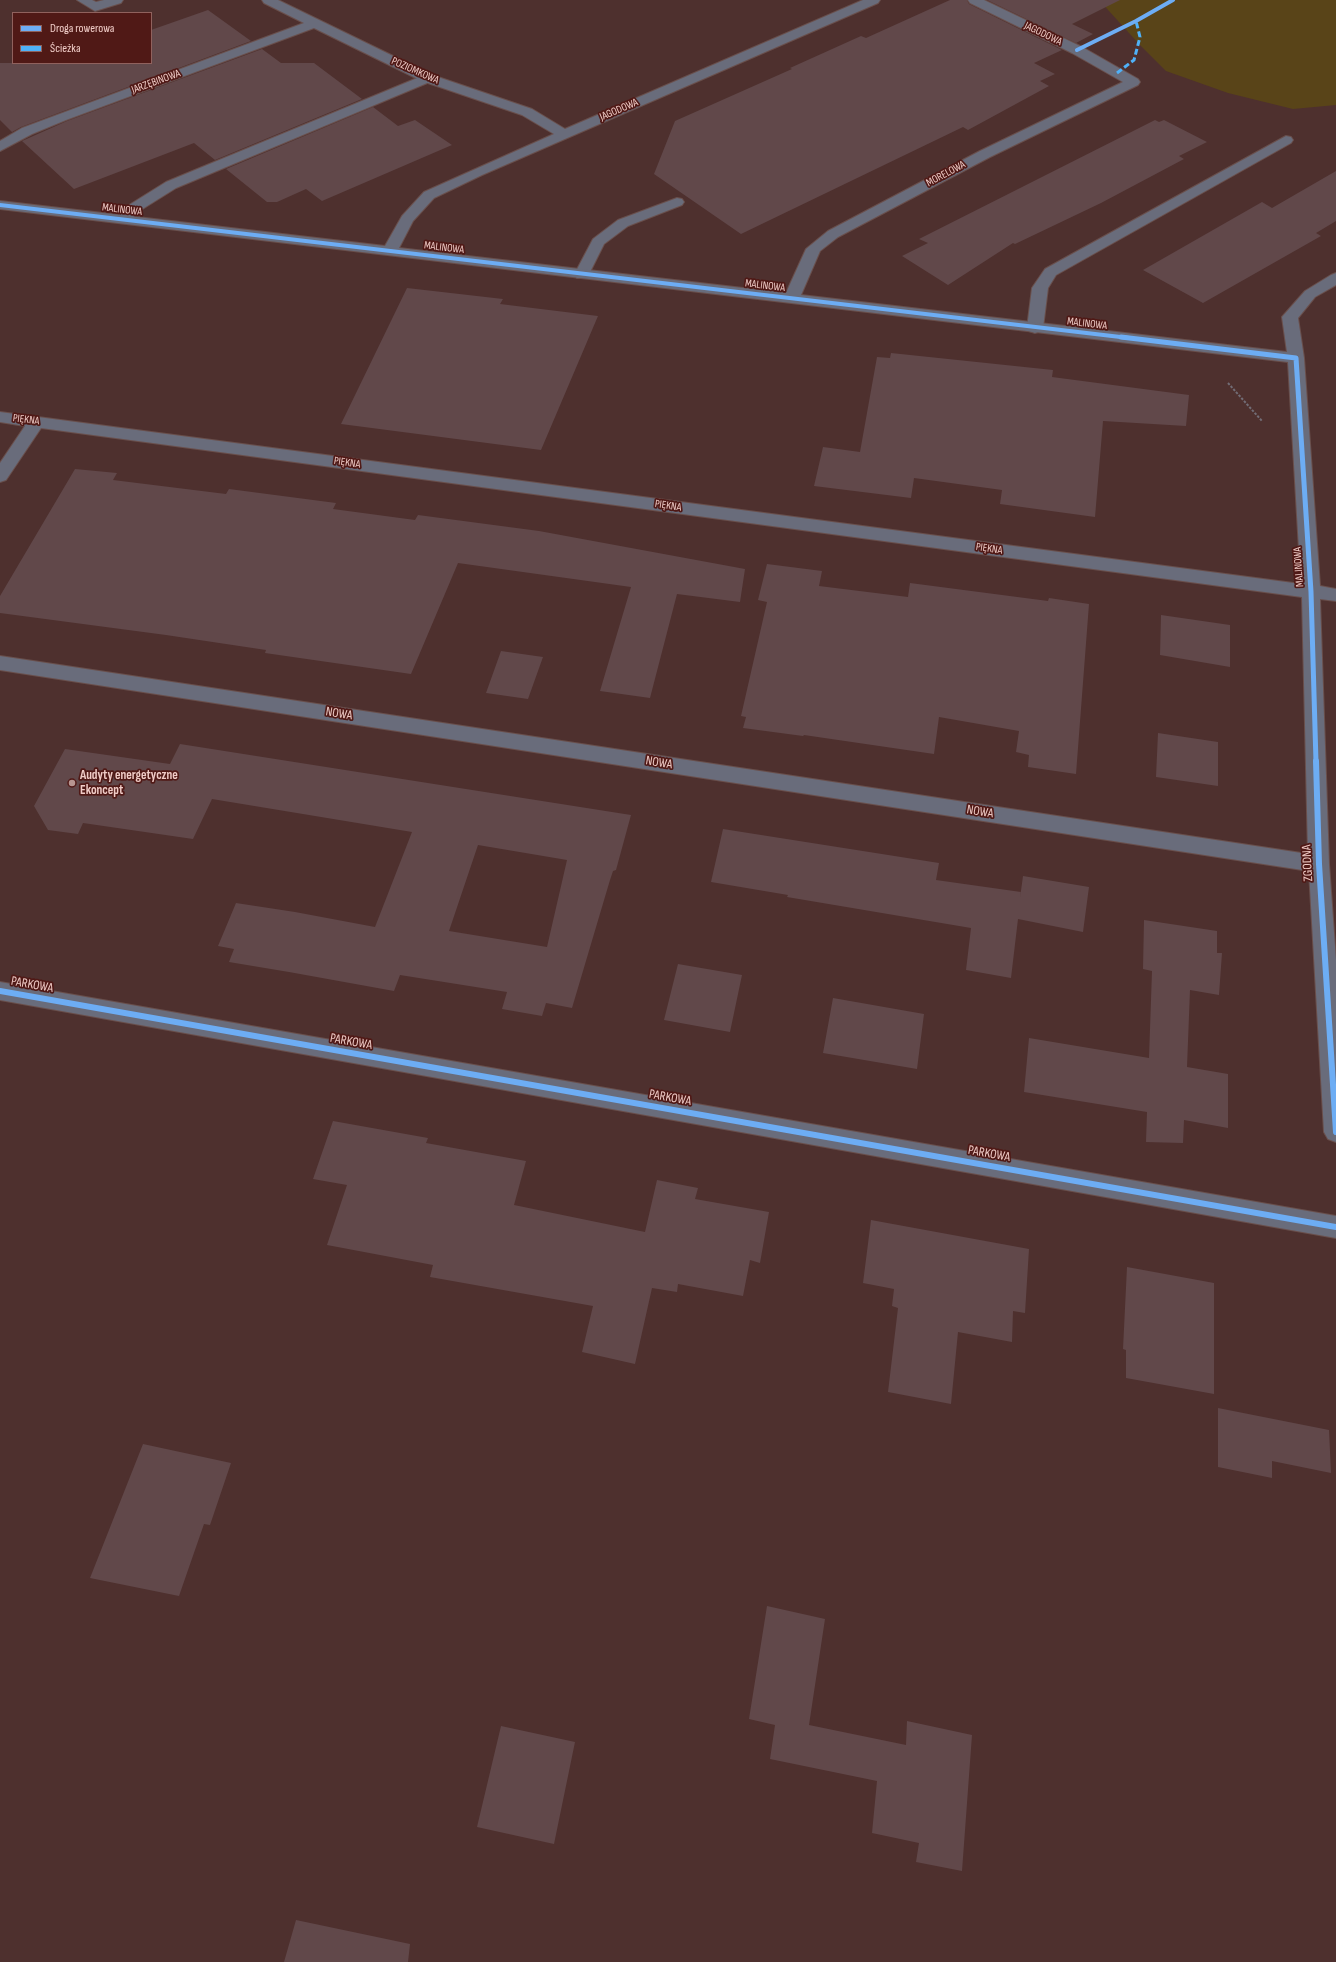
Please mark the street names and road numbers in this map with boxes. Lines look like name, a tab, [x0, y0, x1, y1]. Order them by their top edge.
street label: JAGODOWA	[1022, 19, 1064, 49]
street label: POZIOMKOWA	[389, 55, 441, 87]
street label: JARZĘBINOWA	[130, 67, 182, 97]
street label: JAGODOWA	[598, 96, 640, 124]
street label: MORELOWA	[924, 158, 968, 190]
street label: MALINOWA	[101, 201, 143, 219]
street label: MALINOWA	[423, 239, 465, 257]
street label: MALINOWA	[744, 277, 786, 295]
street label: MALINOWA	[1066, 315, 1108, 333]
street label: PIĘKNA	[12, 412, 40, 428]
street label: PIĘKNA	[333, 455, 361, 471]
street label: PIĘKNA	[654, 498, 682, 514]
street label: PIĘKNA	[975, 541, 1003, 557]
street label: MALINOWA	[1291, 547, 1307, 587]
street label: NOWA	[325, 704, 353, 724]
street label: NOWA	[645, 753, 673, 773]
street label: NOWA	[966, 802, 994, 822]
street label: ZGODNA	[1299, 844, 1317, 882]
street label: PARKOWA	[10, 974, 54, 996]
street label: PARKOWA	[329, 1031, 373, 1053]
street label: PARKOWA	[648, 1087, 692, 1109]
street label: PARKOWA	[967, 1143, 1011, 1165]

